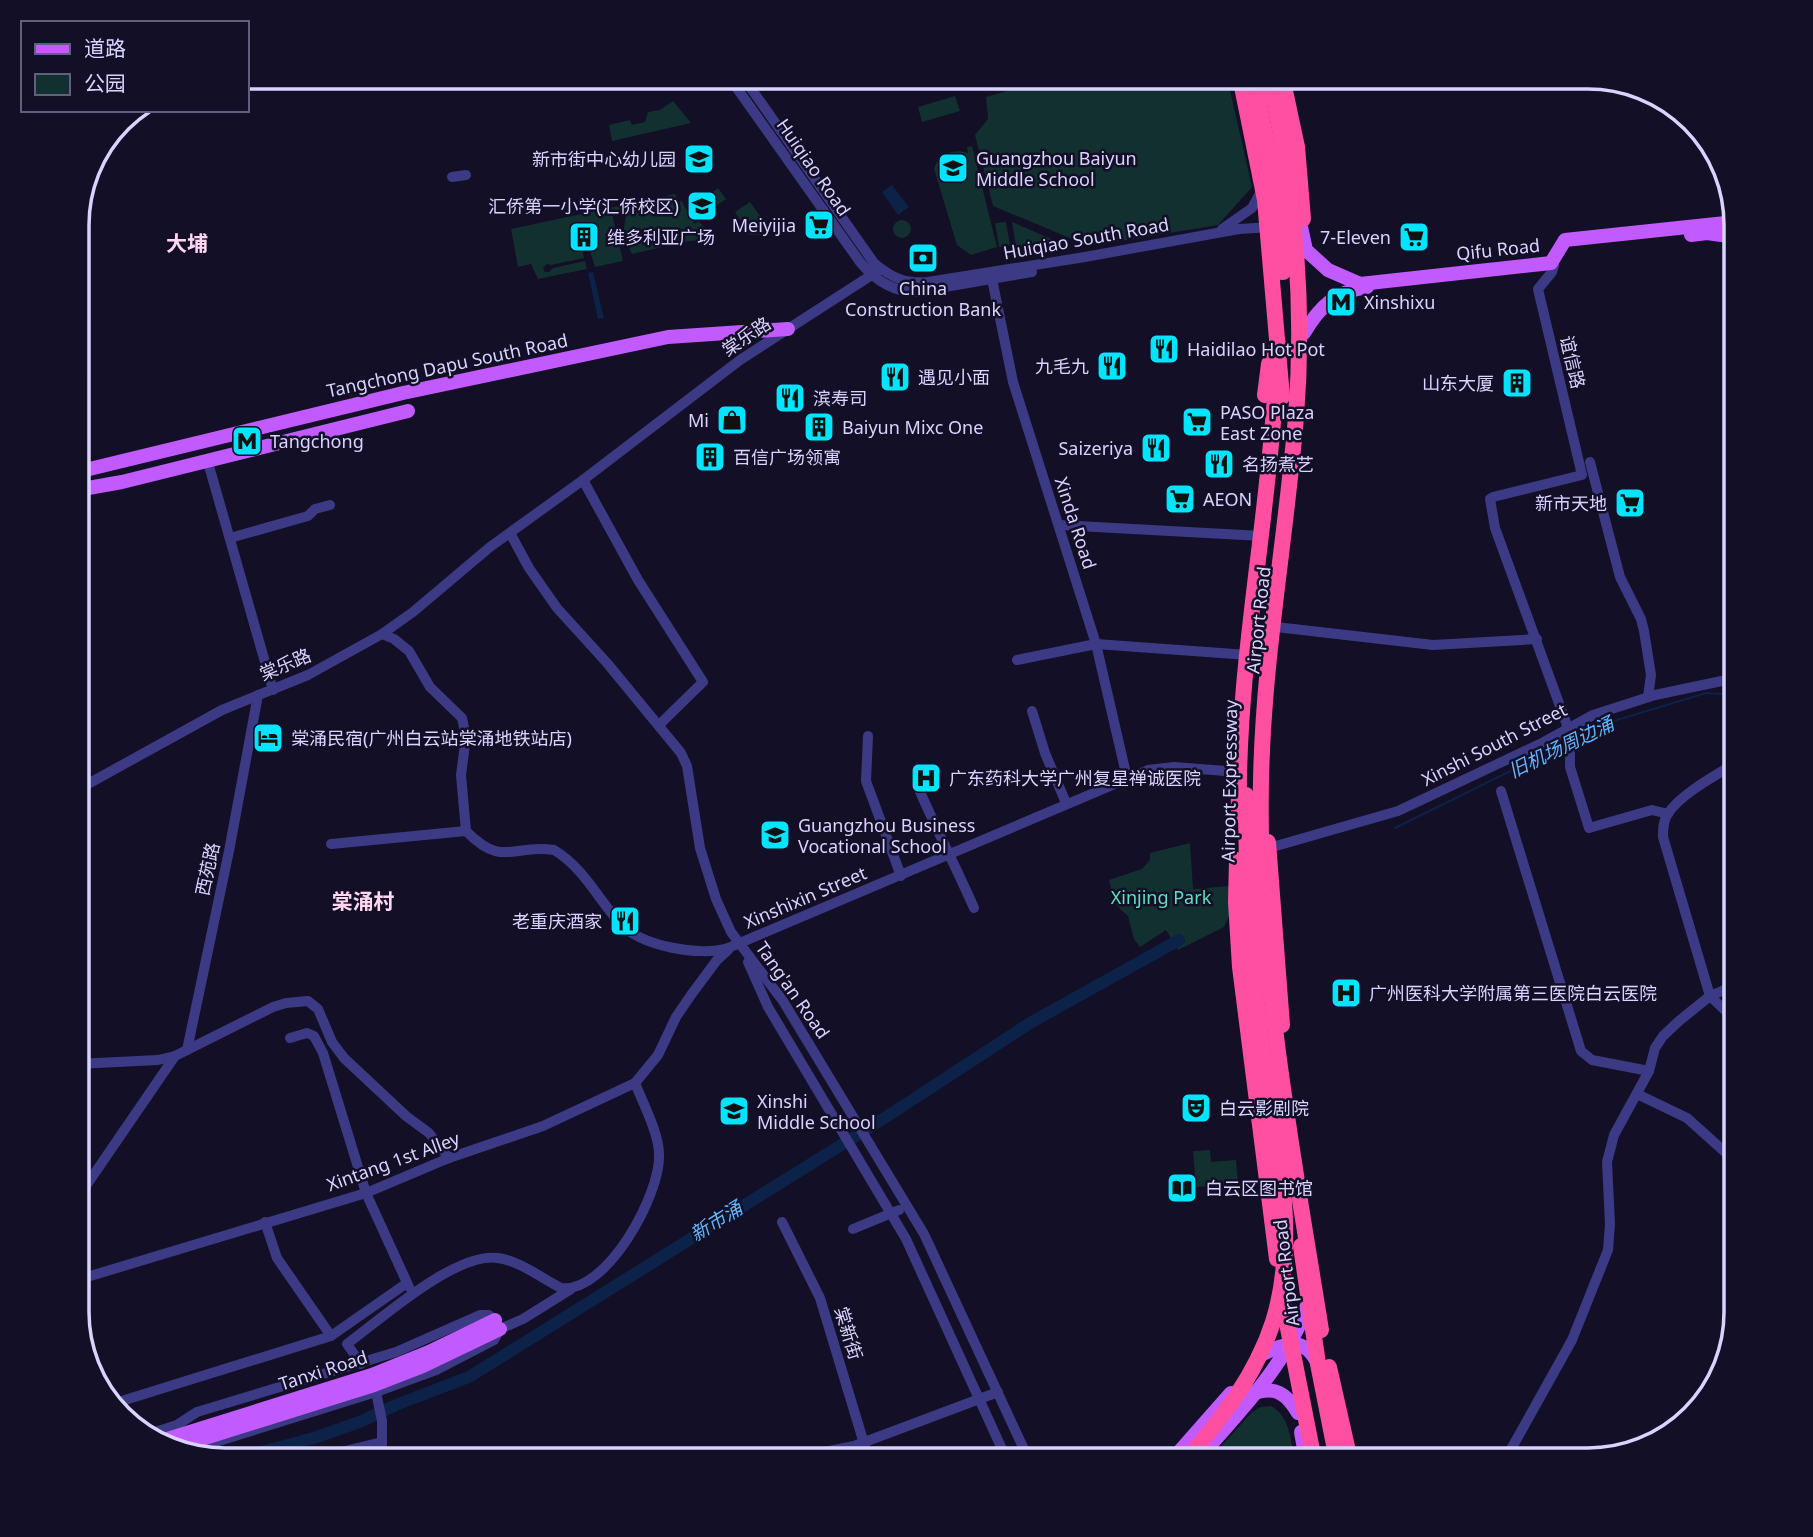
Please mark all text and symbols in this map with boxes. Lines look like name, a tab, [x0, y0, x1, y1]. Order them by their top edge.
legend	[21, 21, 248, 112]
text: 道路	[84, 34, 126, 62]
text: 公园	[84, 69, 126, 97]
street label: Huiqiao Road	[772, 114, 856, 220]
school or university icon: 新市街中心幼儿园	[682, 142, 716, 176]
place label: Guangzhou Baiyun Middle School	[976, 146, 1137, 191]
place label: 新市街中心幼儿园	[532, 147, 676, 171]
school or university icon: Guangzhou Baiyun Middle School	[936, 151, 970, 185]
school or university icon: 汇侨第一小学(汇侨校区)	[685, 189, 719, 223]
place label: 汇侨第一小学(汇侨校区)	[488, 194, 679, 218]
supermarket icon: Meiyijia	[802, 208, 836, 242]
street label: Huiqiao South Road	[1001, 212, 1171, 264]
place label: Meiyijia	[732, 213, 796, 237]
building icon: 维多利亚广场	[567, 220, 601, 254]
supermarket icon: 7-Eleven	[1397, 220, 1431, 254]
place label: 维多利亚广场	[607, 225, 715, 249]
place label: 7-Eleven	[1320, 225, 1391, 249]
district label: 大埔	[166, 229, 208, 257]
street label: Qifu Road	[1455, 233, 1541, 265]
bank icon: China Construction Bank	[906, 241, 940, 275]
place label: China Construction Bank	[845, 276, 1001, 321]
metro station icon: Xinshixu	[1324, 285, 1358, 319]
place label: Xinshixu	[1364, 290, 1435, 314]
street label: 棠乐路	[717, 311, 775, 361]
street label: Tangchong Dapu South Road	[324, 328, 570, 402]
restaurant icon: Haidilao Hot Pot	[1147, 332, 1181, 366]
street label: 谊信路	[1555, 333, 1591, 391]
place label: Haidilao Hot Pot	[1187, 337, 1325, 361]
restaurant icon: 九毛九	[1095, 349, 1129, 383]
place label: 九毛九	[1035, 354, 1089, 378]
restaurant icon: 遇见小面	[878, 360, 912, 394]
place label: 遇见小面	[918, 365, 990, 389]
building icon: 山东大厦	[1500, 366, 1534, 400]
place label: 山东大厦	[1422, 371, 1494, 395]
restaurant icon: 滨寿司	[773, 381, 807, 415]
place label: 滨寿司	[813, 386, 867, 410]
place label: PASO Plaza East Zone	[1220, 400, 1314, 445]
shop icon: Mi	[715, 403, 749, 437]
supermarket icon: PASO Plaza East Zone	[1180, 405, 1214, 439]
place label: Mi	[688, 408, 709, 432]
building icon: Baiyun Mixc One	[802, 410, 836, 444]
place label: Baiyun Mixc One	[842, 415, 983, 439]
metro station icon: Tangchong	[230, 424, 264, 458]
place label: Tangchong	[270, 429, 364, 453]
restaurant icon: Saizeriya	[1139, 431, 1173, 465]
place label: Saizeriya	[1058, 436, 1133, 460]
building icon: 百信广场领寓	[693, 440, 727, 474]
place label: 百信广场领寓	[733, 445, 841, 469]
restaurant icon: 名扬煮艺	[1202, 447, 1236, 481]
place label: 名扬煮艺	[1242, 452, 1314, 476]
street label: Xinda Road	[1050, 474, 1102, 572]
supermarket icon: AEON	[1163, 482, 1197, 516]
supermarket icon: 新市天地	[1613, 486, 1647, 520]
place label: AEON	[1203, 487, 1252, 511]
place label: 新市天地	[1535, 491, 1607, 515]
street label: Airport Road	[1240, 565, 1276, 675]
street label: 棠乐路	[255, 642, 315, 686]
street label: Xinshi South Street	[1417, 697, 1571, 791]
street label: Airport Expressway	[1216, 699, 1242, 863]
water label: 旧机场周边涌	[1504, 709, 1620, 784]
hotel icon: 棠涌民宿(广州白云站棠涌地铁站店)	[251, 721, 285, 755]
place label: 棠涌民宿(广州白云站棠涌地铁站店)	[291, 726, 572, 750]
hospital icon: 广东药科大学广州复星禅诚医院	[909, 761, 943, 795]
place label: 广东药科大学广州复星禅诚医院	[949, 766, 1201, 790]
place label: Guangzhou Business Vocational School	[798, 813, 975, 858]
school or university icon: Guangzhou Business Vocational School	[758, 818, 792, 852]
street label: 西苑路	[190, 840, 224, 898]
street label: Xinshixin Street	[740, 860, 870, 934]
park label: Xinjing Park	[1111, 885, 1212, 909]
district label: 棠涌村	[332, 887, 395, 915]
restaurant icon: 老重庆酒家	[608, 904, 642, 938]
place label: 老重庆酒家	[512, 909, 602, 933]
street label: Tang'an Road	[751, 937, 835, 1043]
hospital icon: 广州医科大学附属第三医院白云医院	[1329, 976, 1363, 1010]
place label: 广州医科大学附属第三医院白云医院	[1369, 981, 1657, 1005]
place label: Xinshi Middle School	[757, 1089, 876, 1134]
theatre icon: 白云影剧院	[1179, 1091, 1213, 1125]
school or university icon: Xinshi Middle School	[717, 1094, 751, 1128]
place label: 白云影剧院	[1219, 1096, 1309, 1120]
street label: Xintang 1st Alley	[323, 1126, 463, 1196]
library icon: 白云区图书馆	[1165, 1171, 1199, 1205]
place label: 白云区图书馆	[1205, 1176, 1313, 1200]
water label: 新市涌	[685, 1194, 749, 1247]
street label: Airport Road	[1268, 1218, 1304, 1328]
street label: 棠新街	[830, 1304, 868, 1362]
street label: Tanxi Road	[276, 1344, 370, 1396]

